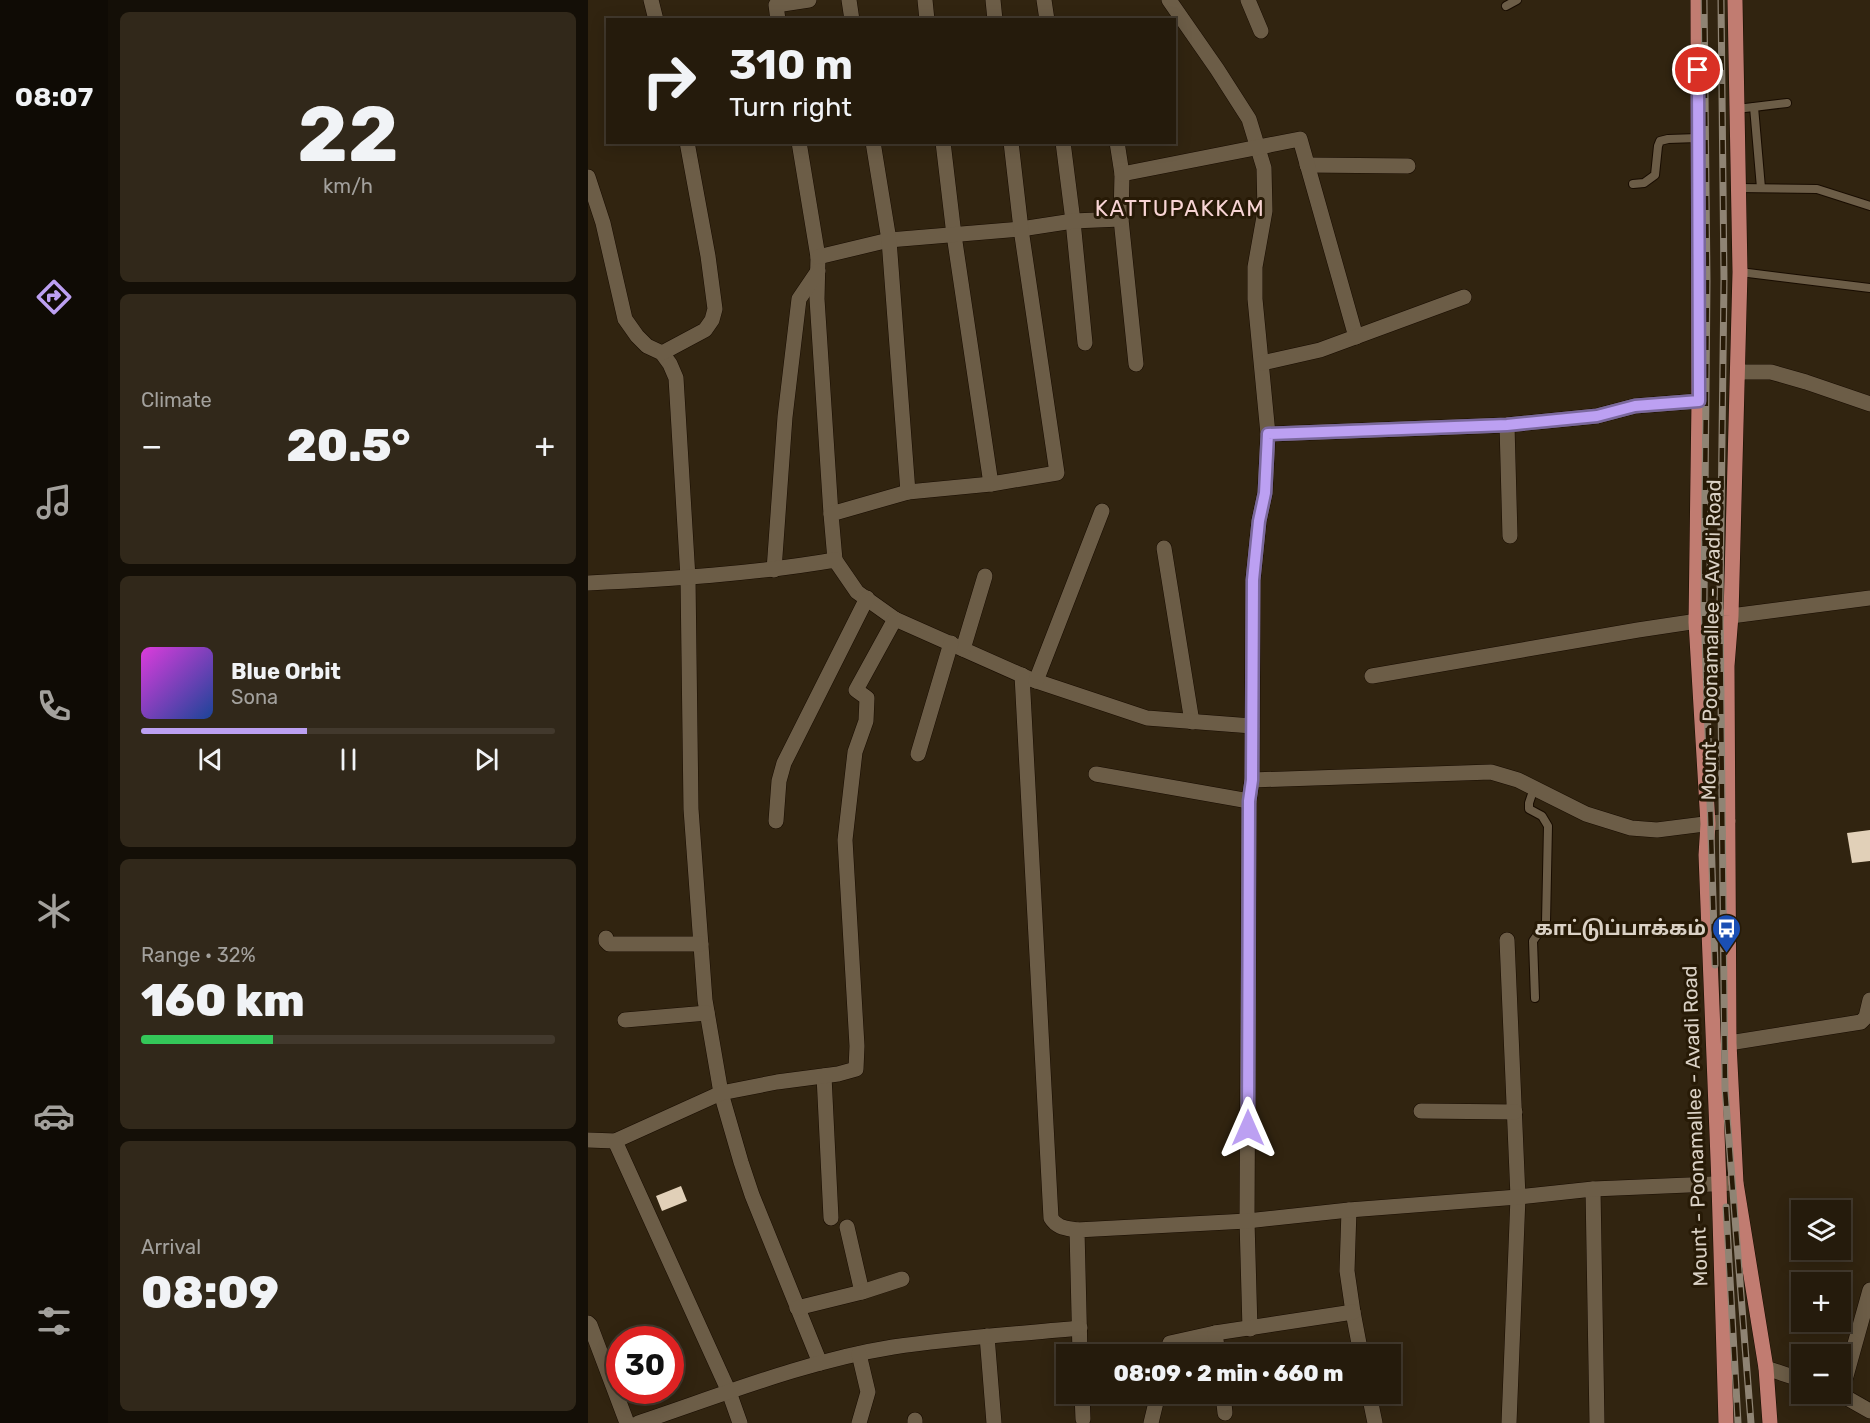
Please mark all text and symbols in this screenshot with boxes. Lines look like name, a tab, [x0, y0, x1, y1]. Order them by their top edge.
text: 310 m	[729, 40, 853, 90]
icon: right	[630, 42, 708, 120]
pin	[1672, 44, 1723, 95]
icon: arrive	[1681, 53, 1714, 86]
text: 08:07	[15, 81, 93, 113]
text: 22	[297, 88, 399, 181]
text: Turn right	[729, 91, 852, 123]
text: km/h	[323, 174, 373, 198]
district label: KATTUPAKKAM	[1095, 195, 1265, 222]
icon: directions	[33, 276, 75, 318]
text: Climate	[141, 388, 212, 412]
text: 20.5°	[286, 419, 411, 472]
text: −	[141, 426, 162, 465]
text: +	[534, 426, 555, 465]
street label: Mount - Poonamallee - Avadi Road	[1696, 479, 1726, 801]
icon: music	[33, 481, 75, 523]
text: Blue Orbit	[231, 658, 341, 685]
icon: phone	[33, 685, 75, 727]
text: Sona	[231, 685, 278, 709]
icon: previous	[194, 743, 227, 776]
icon: pause	[332, 743, 365, 776]
icon: next	[470, 743, 503, 776]
icon: climate	[33, 890, 75, 932]
bus stop icon: காட்டுப்பாக்கம்	[1711, 912, 1743, 954]
place label: காட்டுப்பாக்கம்	[1534, 916, 1706, 942]
text: Range · 32%	[141, 943, 256, 967]
street label: Mount - Poonamallee - Avadi Road	[1677, 965, 1713, 1287]
text: 160 km	[141, 974, 305, 1027]
icon: car	[33, 1095, 75, 1137]
position arrow	[1216, 1096, 1280, 1160]
map controls	[1791, 1200, 1851, 1404]
button: layers	[1791, 1200, 1851, 1260]
text: Arrival	[141, 1235, 201, 1259]
text: 08:09	[141, 1266, 279, 1319]
button: +	[1791, 1272, 1851, 1332]
icon: filters	[33, 1300, 75, 1342]
speed limit sign: 30	[606, 1326, 684, 1404]
button: −	[1791, 1344, 1851, 1404]
text: 08:09 · 2 min · 660 m	[1113, 1360, 1344, 1387]

